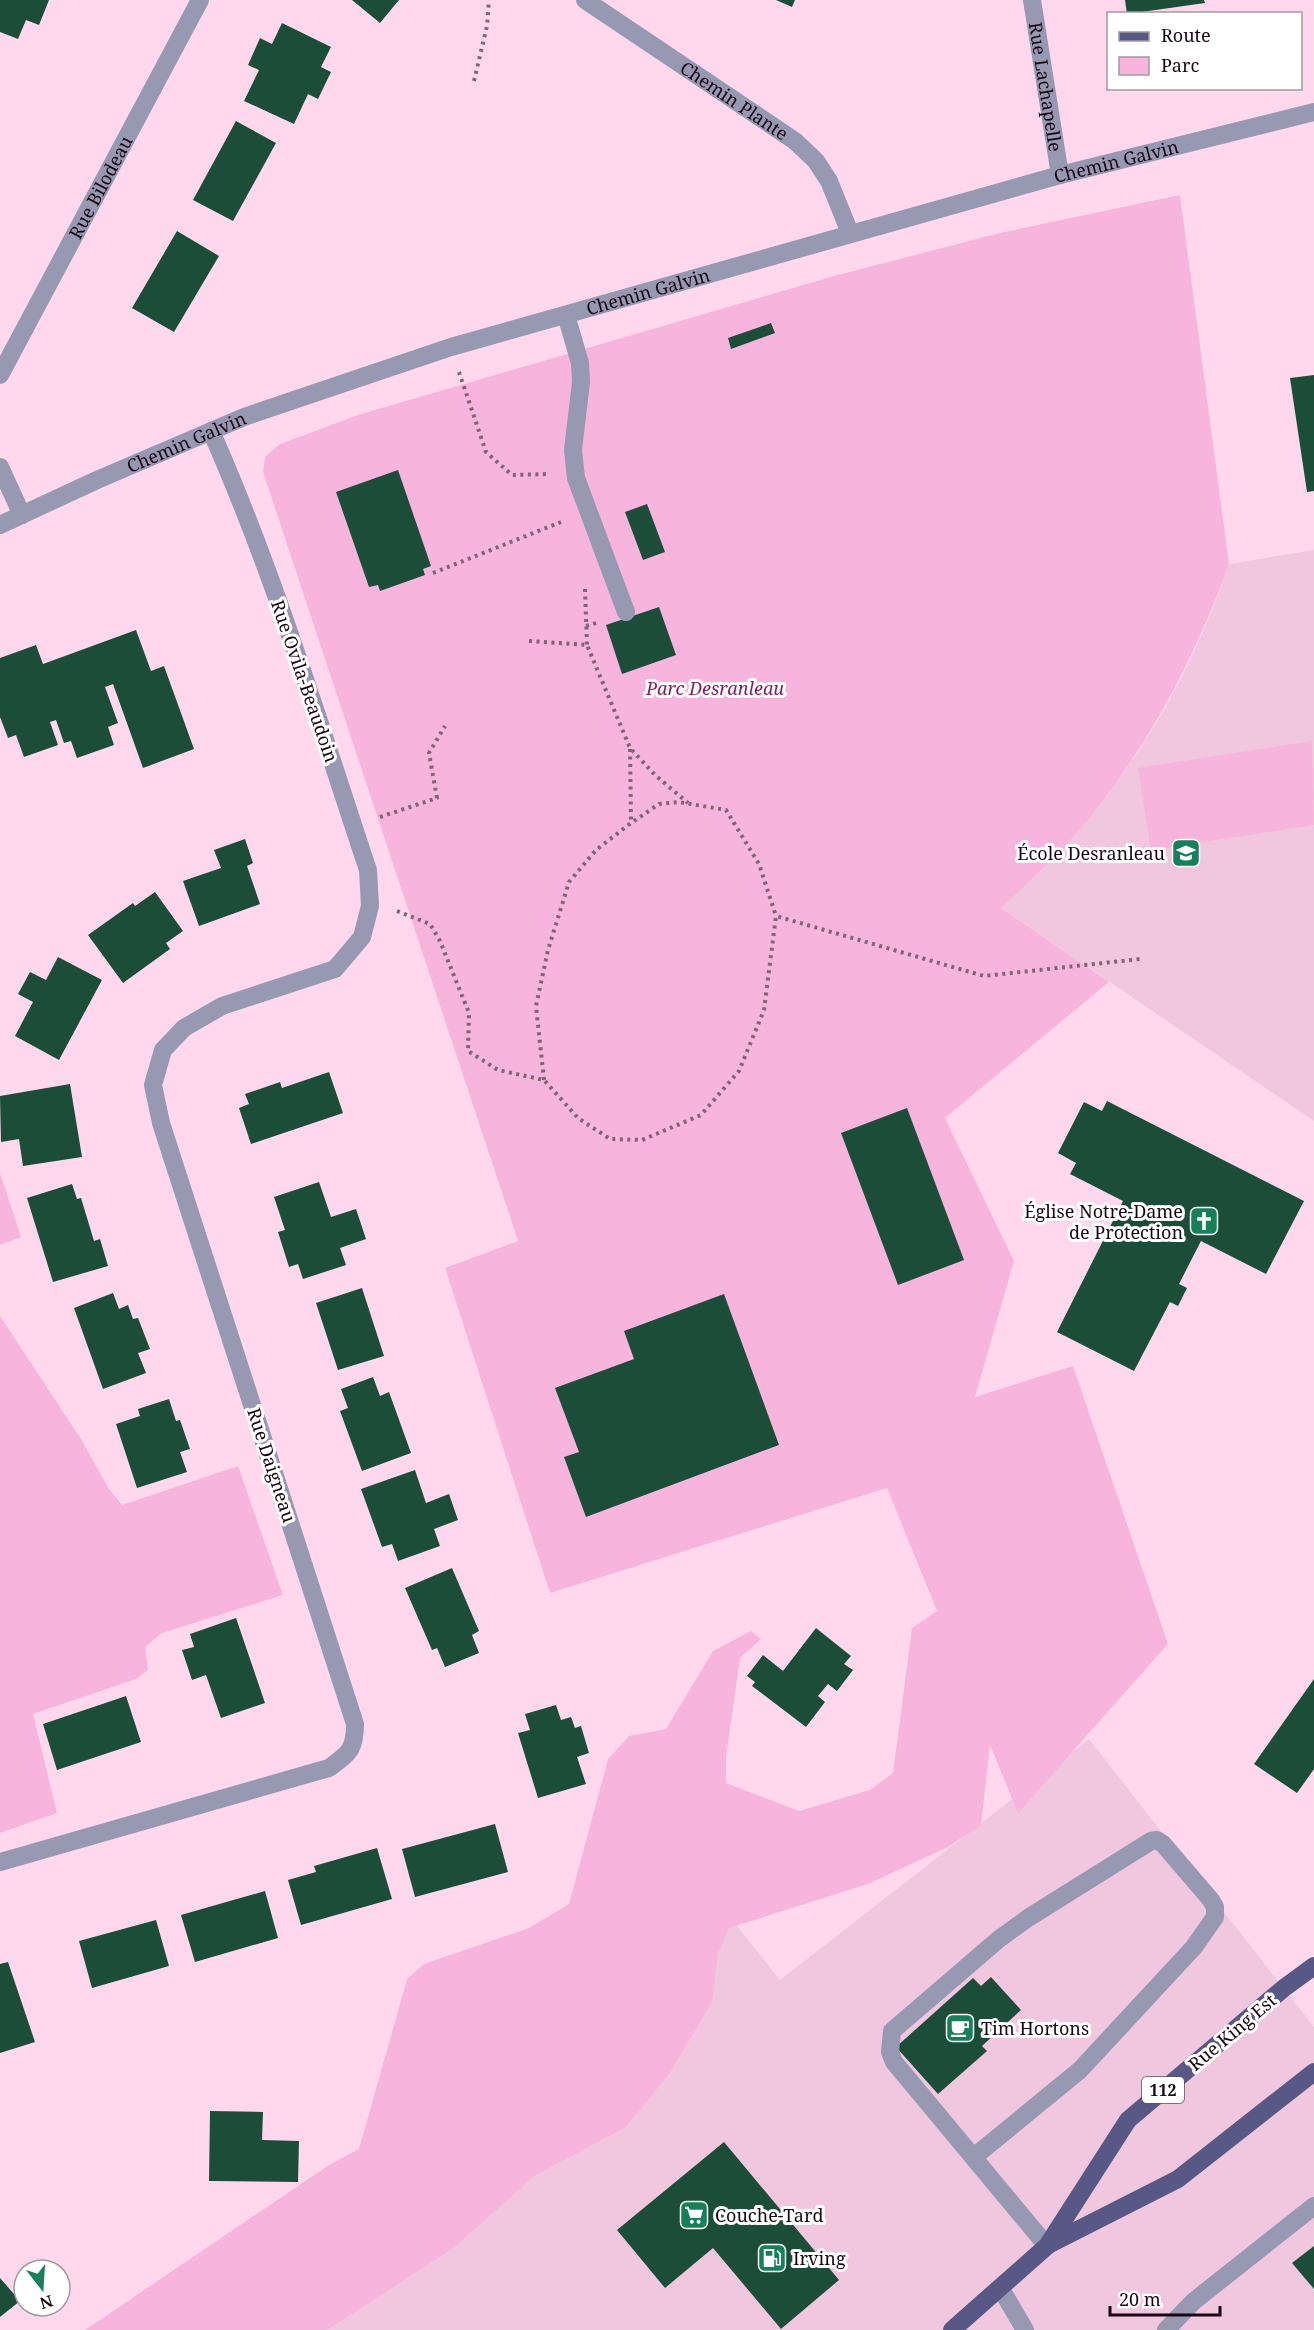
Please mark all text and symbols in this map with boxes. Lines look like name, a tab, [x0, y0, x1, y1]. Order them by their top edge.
legend	[1107, 12, 1302, 90]
street label: Rue Lachapelle	[1024, 20, 1068, 153]
text: Route	[1161, 23, 1211, 47]
text: Parc	[1161, 53, 1199, 77]
street label: Chemin Plante	[676, 55, 793, 145]
street label: Rue Bilodeau	[63, 131, 138, 243]
street label: Chemin Galvin	[1051, 134, 1181, 188]
street label: Chemin Galvin	[583, 262, 713, 320]
street label: Chemin Galvin	[123, 405, 250, 478]
street label: Rue Ovila-Beaudoin	[266, 597, 344, 766]
park label: Parc Desranleau	[645, 676, 784, 700]
school or university icon: École Desranleau	[1170, 837, 1202, 869]
place label: École Desranleau	[1017, 841, 1166, 865]
place label: Église Notre-Dame de Protection	[1024, 1199, 1183, 1244]
church icon: Église Notre-Dame de Protection	[1188, 1205, 1220, 1237]
street label: Rue Daigneau	[242, 1405, 302, 1526]
street label: Rue King Est	[1183, 1988, 1281, 2076]
cafe icon: Tim Hortons	[944, 2012, 976, 2044]
place label: Tim Hortons	[981, 2016, 1089, 2040]
road number: 112	[1142, 2077, 1184, 2103]
supermarket icon: Couche-Tard	[678, 2199, 710, 2231]
place label: Couche-Tard	[715, 2203, 824, 2227]
fuel station icon: Irving	[756, 2242, 788, 2274]
place label: Irving	[793, 2246, 846, 2270]
north arrow	[12, 2258, 72, 2318]
scale bar	[1110, 2279, 1220, 2317]
text: 20 m	[1119, 2287, 1161, 2311]
text: N	[37, 2290, 56, 2315]

